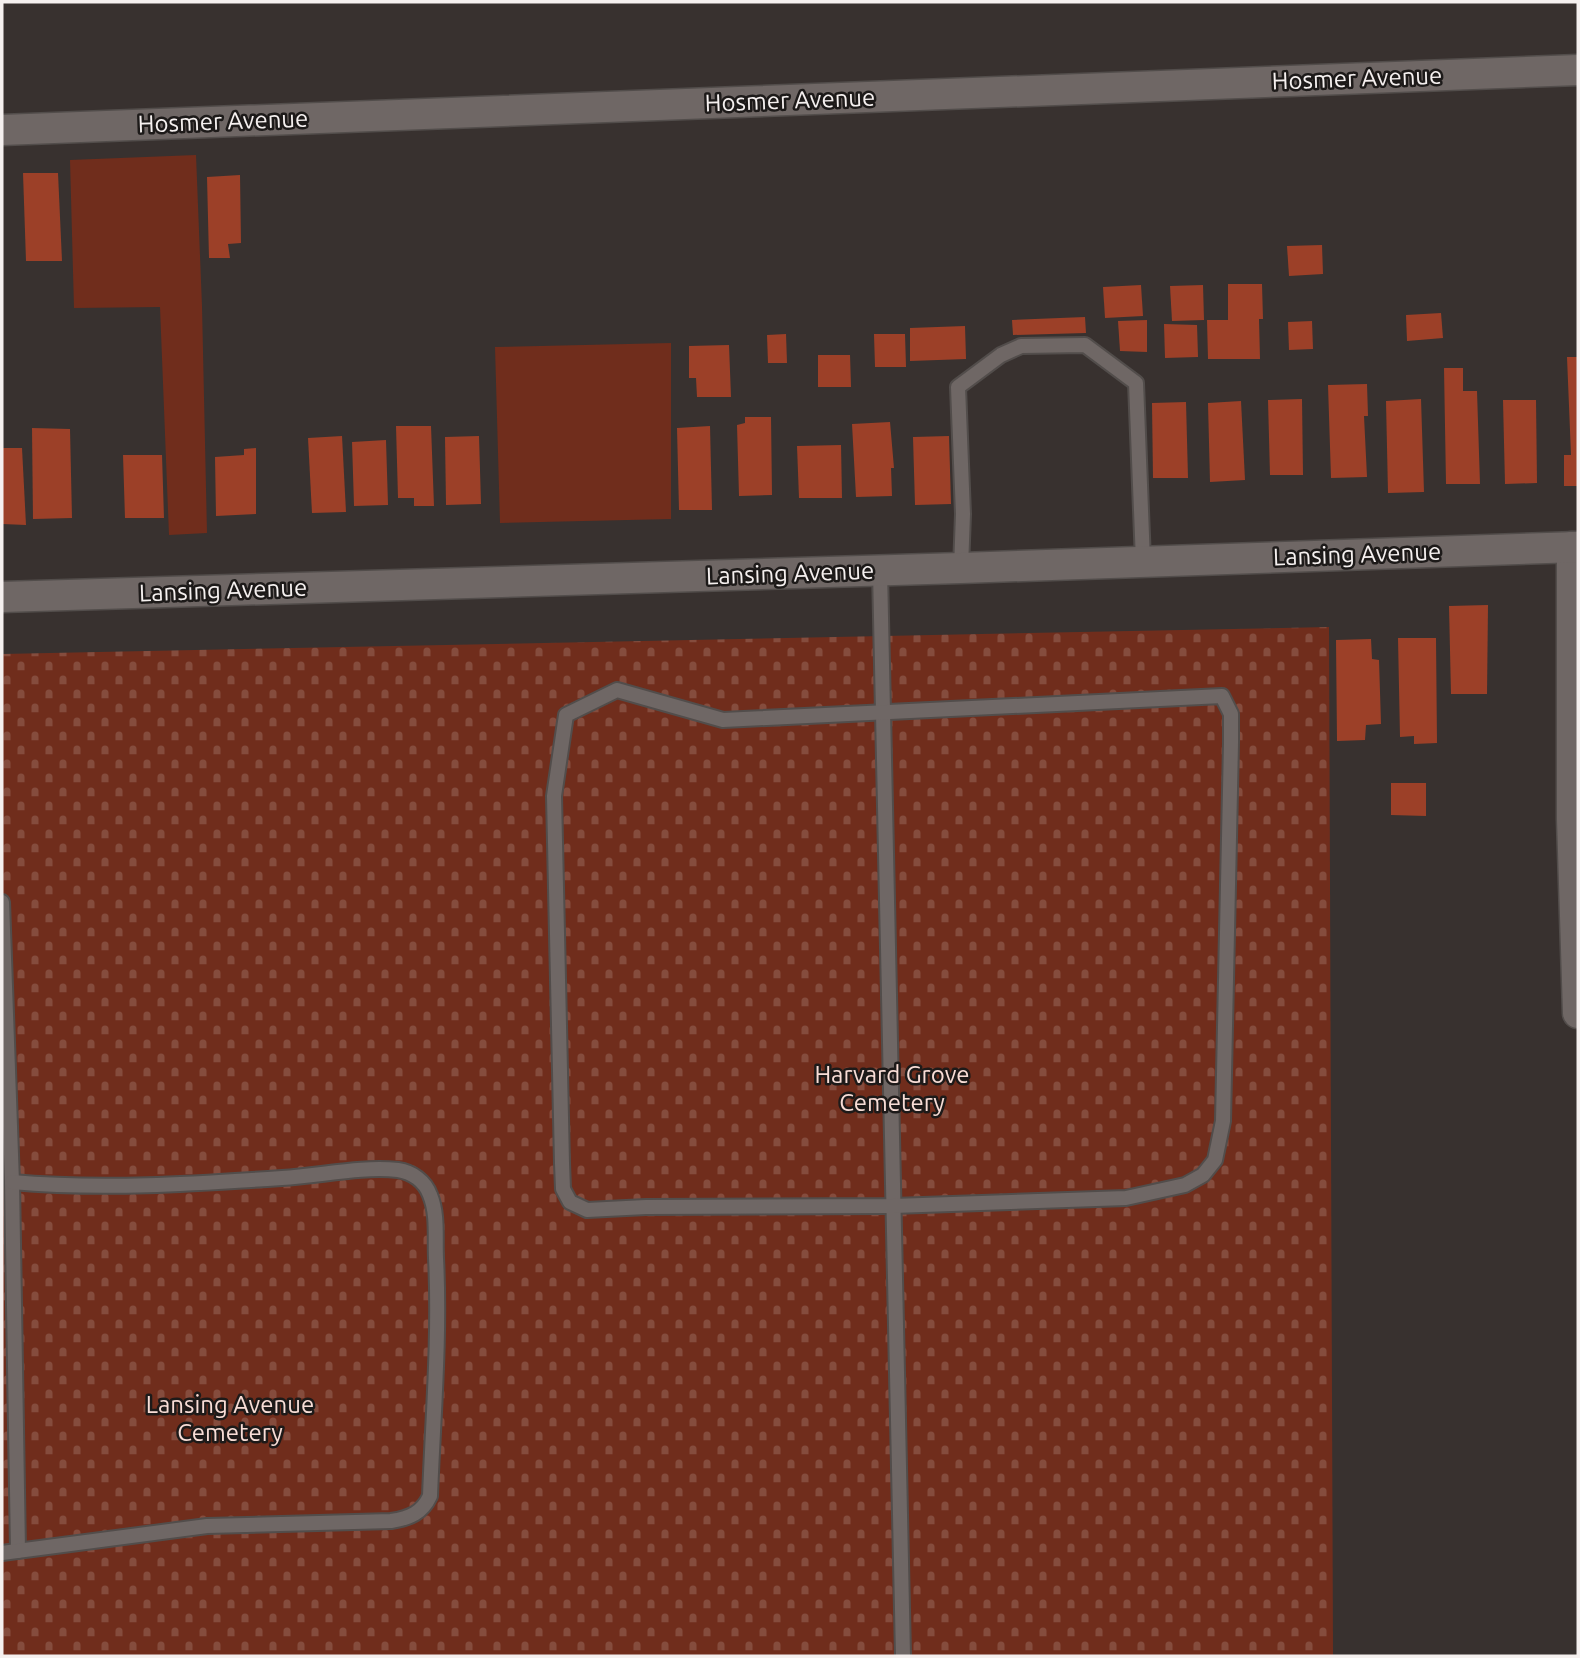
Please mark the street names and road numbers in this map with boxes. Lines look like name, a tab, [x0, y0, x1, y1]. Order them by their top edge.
street label: Hosmer Avenue	[1271, 62, 1443, 94]
street label: Hosmer Avenue	[704, 84, 876, 116]
street label: Hosmer Avenue	[137, 105, 309, 137]
street label: Lansing Avenue	[1272, 538, 1442, 570]
street label: Lansing Avenue	[705, 557, 875, 589]
street label: Lansing Avenue	[138, 574, 308, 606]

